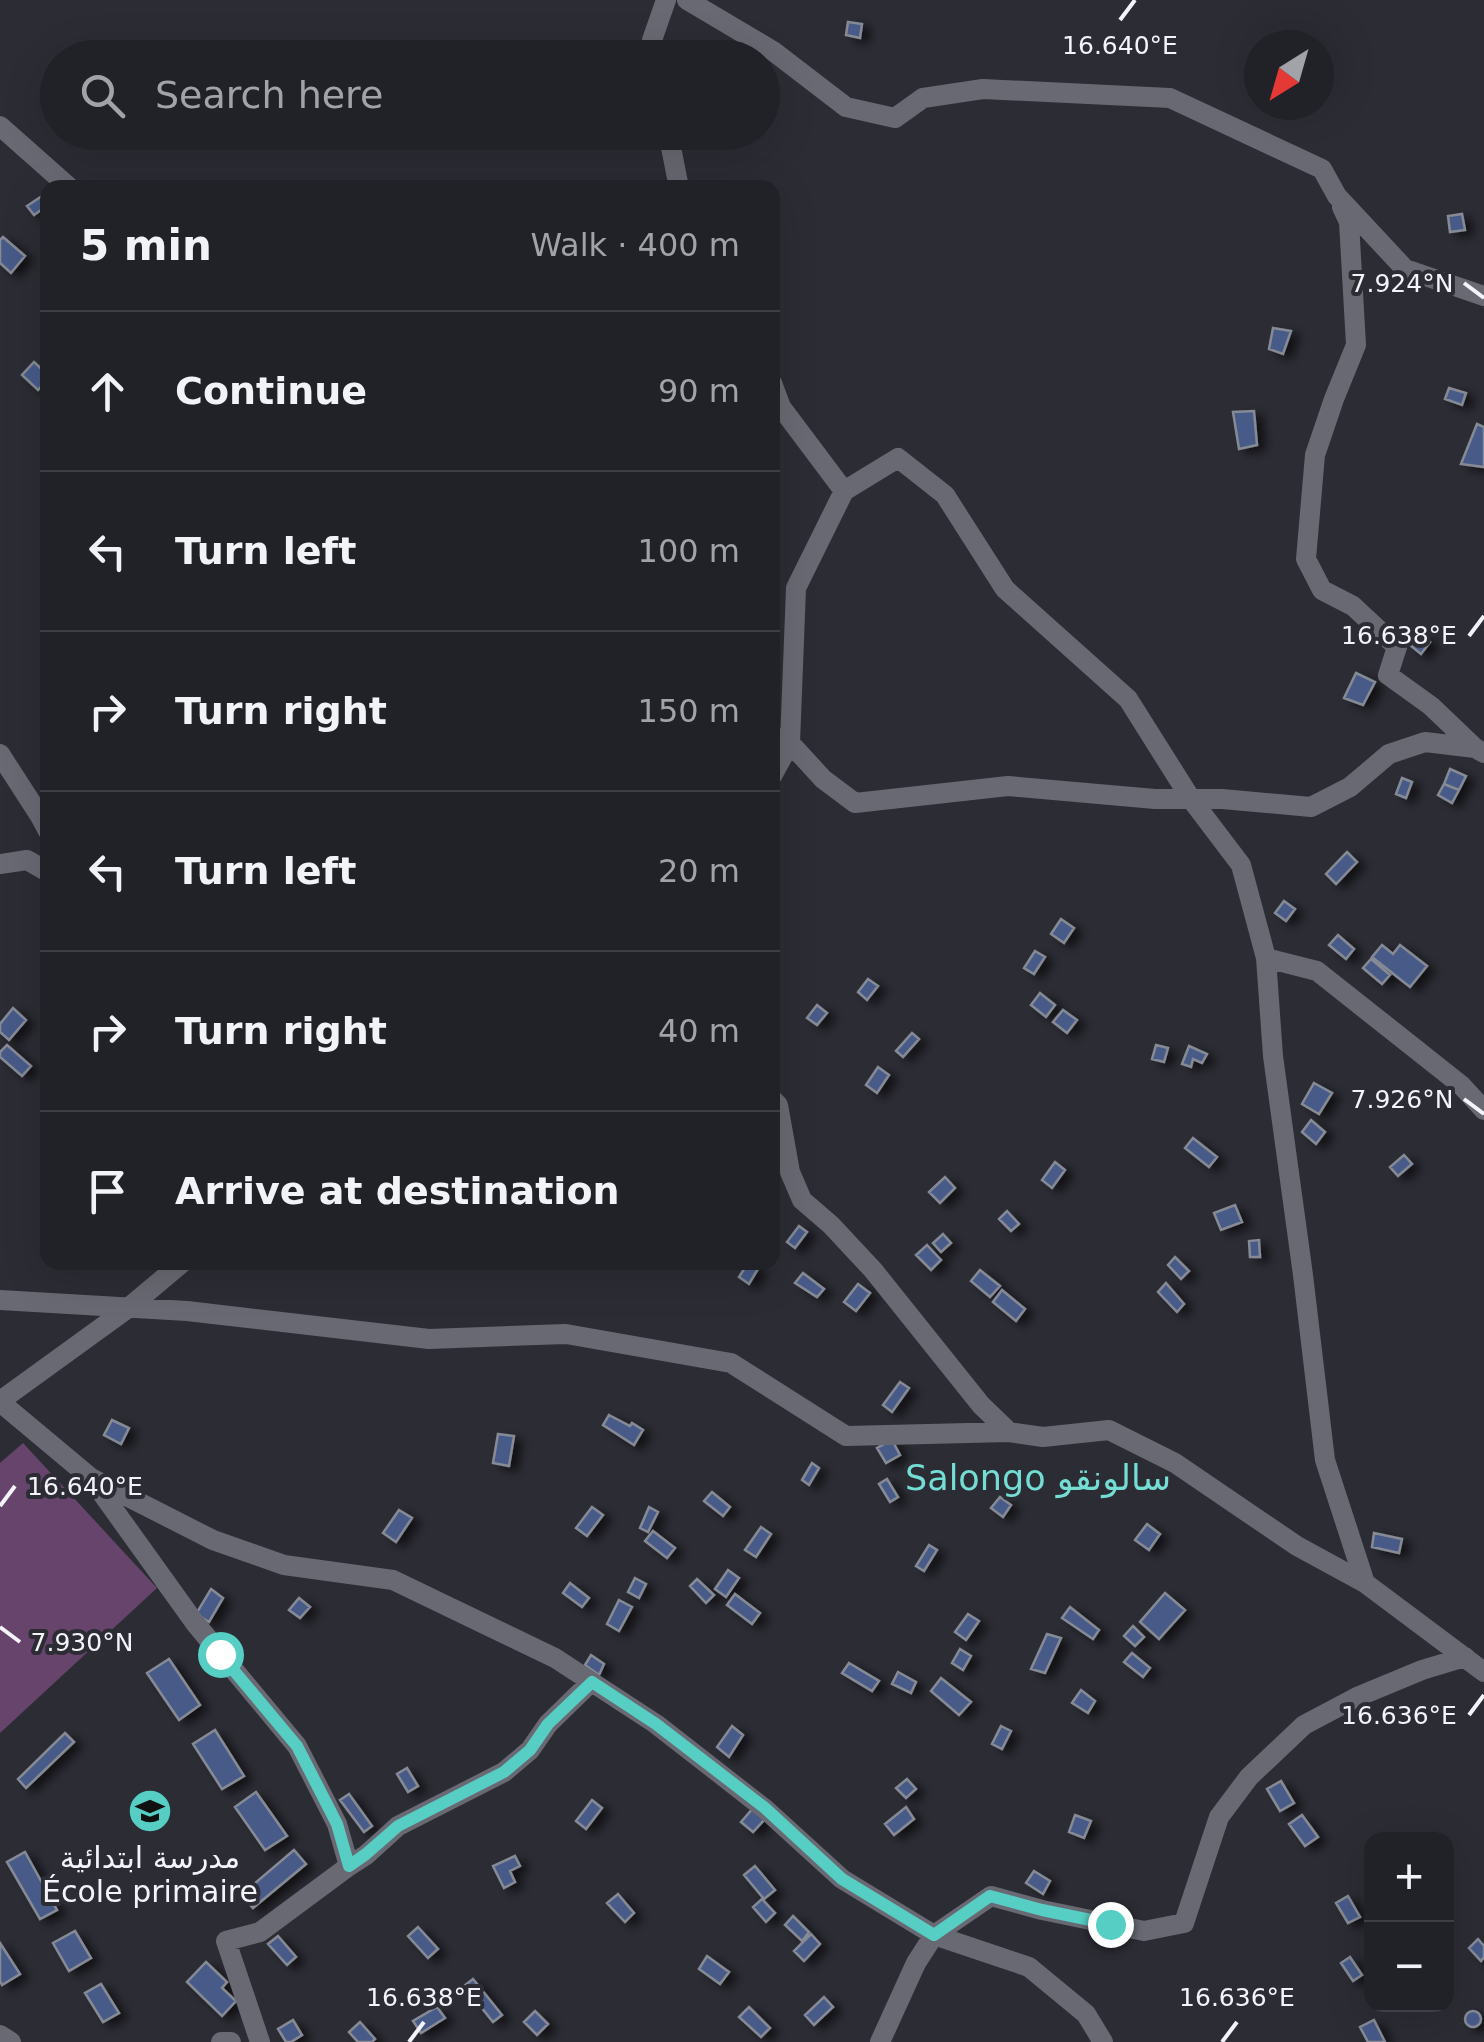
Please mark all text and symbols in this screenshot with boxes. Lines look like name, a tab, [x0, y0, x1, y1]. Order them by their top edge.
north arrow	[1244, 30, 1334, 120]
text: 16.640°E	[1062, 31, 1178, 60]
search box	[40, 40, 780, 150]
icon: search	[75, 68, 130, 123]
text: Search here	[155, 73, 383, 117]
text: 5 min	[80, 221, 212, 270]
text: Walk · 400 m	[530, 226, 740, 264]
text: 7.924°N	[1351, 269, 1453, 298]
icon: ahead	[80, 364, 135, 419]
text: Continue	[175, 369, 367, 413]
text: 90 m	[658, 372, 740, 410]
icon: left	[80, 524, 135, 579]
text: Turn left	[175, 529, 356, 573]
text: 100 m	[638, 532, 740, 570]
text: 16.638°E	[1341, 621, 1457, 650]
icon: right	[80, 684, 135, 739]
text: Turn right	[175, 689, 387, 733]
text: 150 m	[638, 692, 740, 730]
icon: left	[80, 844, 135, 899]
text: Turn left	[175, 849, 356, 893]
text: 20 m	[658, 852, 740, 890]
icon: right	[80, 1004, 135, 1059]
text: Turn right	[175, 1009, 387, 1053]
text: 40 m	[658, 1012, 740, 1050]
text: 7.926°N	[1351, 1085, 1453, 1114]
icon: arrive	[80, 1164, 135, 1219]
text: Arrive at destination	[175, 1169, 620, 1213]
district label: Salongo سالونقو	[905, 1458, 1171, 1499]
text: 16.640°E	[27, 1472, 143, 1501]
text: 7.930°N	[31, 1628, 133, 1657]
route start	[198, 1632, 244, 1678]
text: 16.636°E	[1341, 1701, 1457, 1730]
school or university icon: مدرسة ابتدائية École primaire	[127, 1788, 173, 1834]
map controls	[1364, 1832, 1454, 2012]
button: +	[1364, 1832, 1454, 1922]
place label: مدرسة ابتدائية École primaire	[42, 1840, 258, 1909]
route end	[1088, 1902, 1134, 1948]
button: −	[1364, 1922, 1454, 2012]
text: 16.638°E	[366, 1983, 482, 2012]
text: 16.636°E	[1179, 1983, 1295, 2012]

